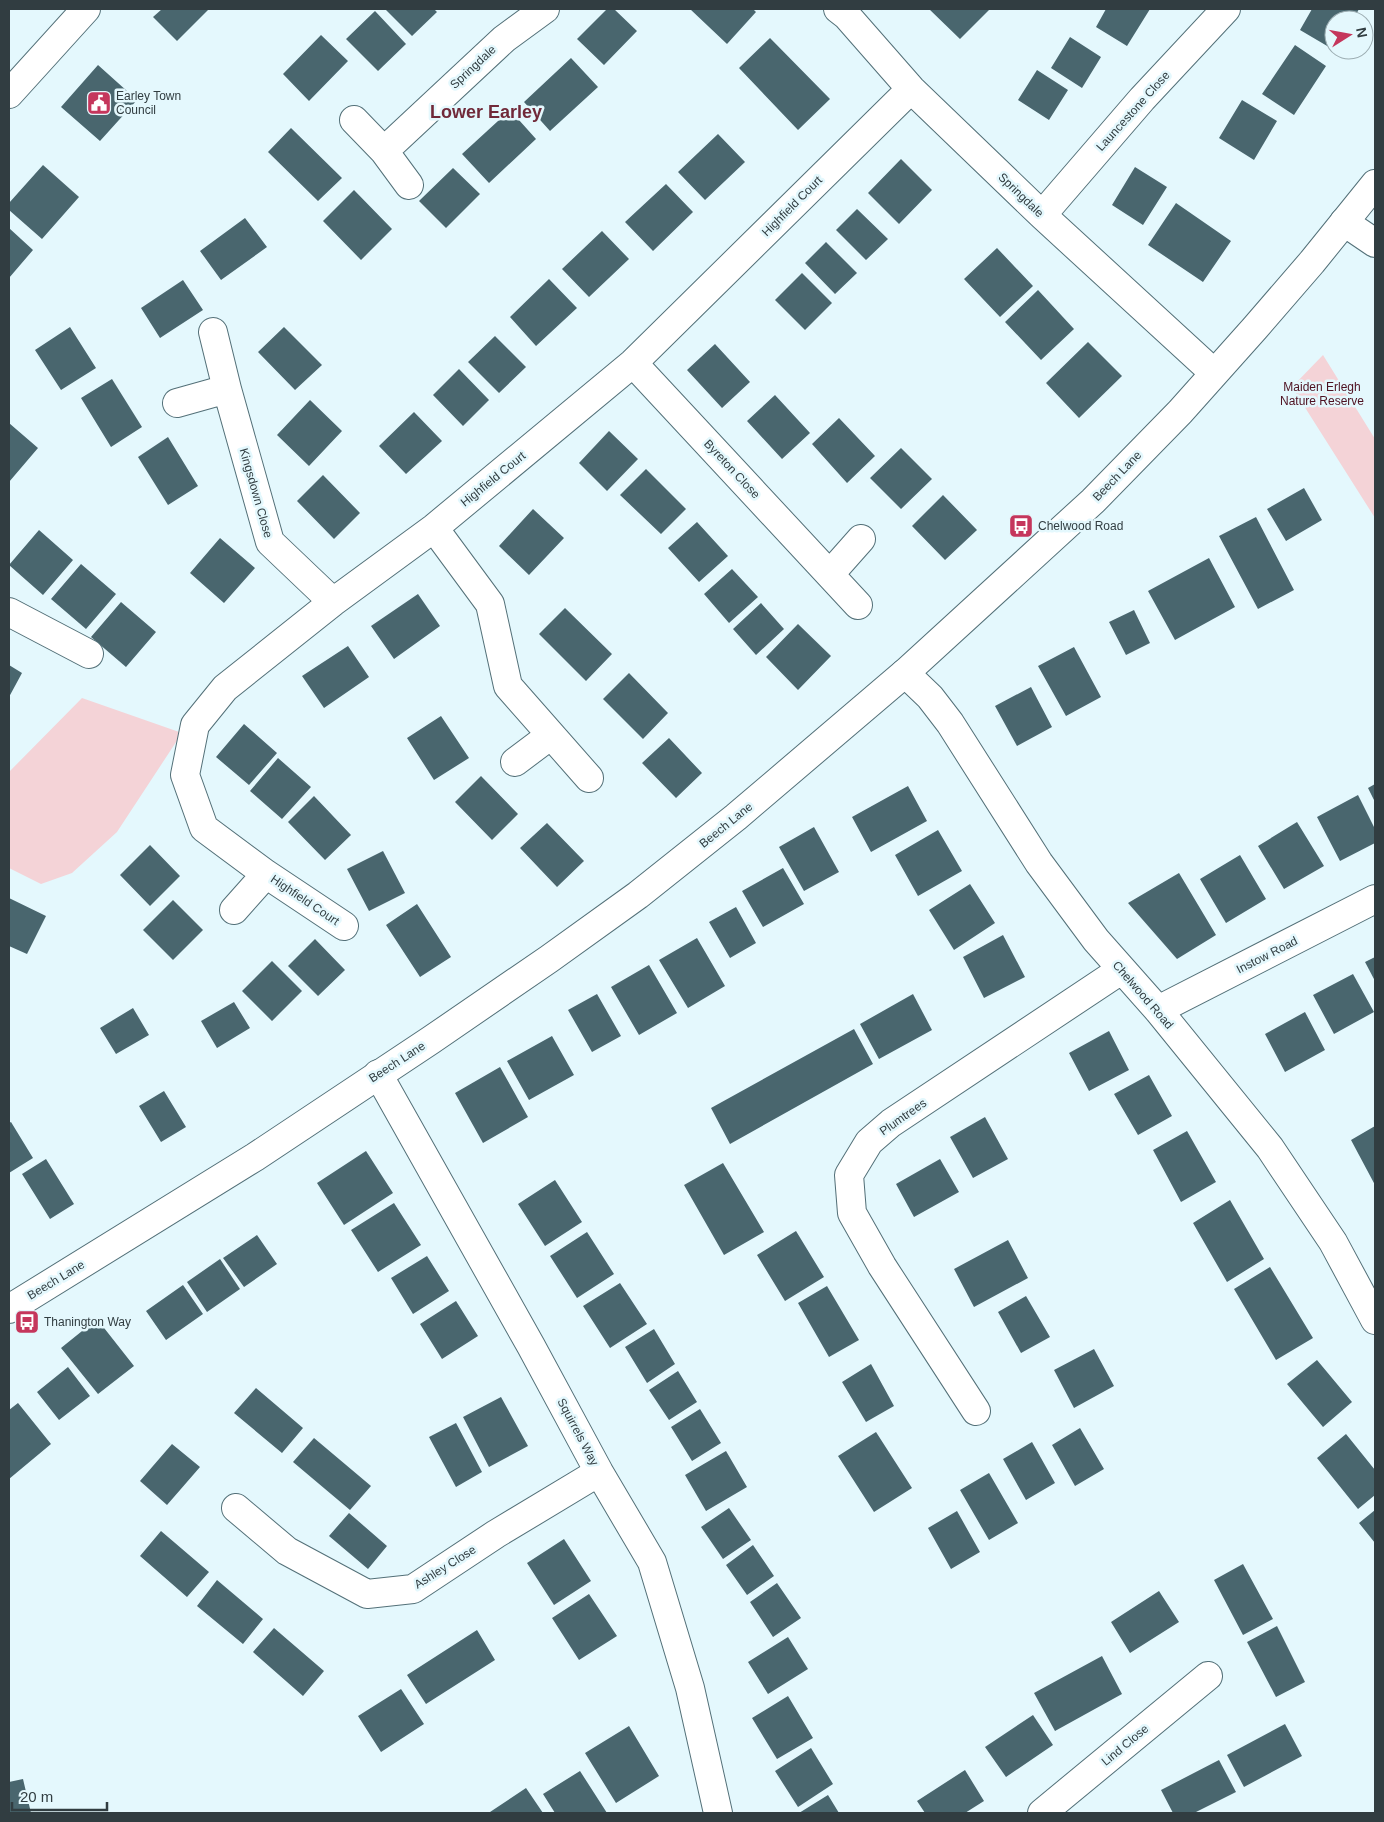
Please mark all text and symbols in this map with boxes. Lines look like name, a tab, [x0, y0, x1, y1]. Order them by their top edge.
north arrow	[1324, 10, 1374, 60]
text: N	[1353, 26, 1371, 39]
street label: Springdale	[447, 42, 499, 92]
street label: Launcestone Close	[1093, 68, 1173, 154]
place label: Earley Town Council	[116, 89, 181, 117]
public building icon: Earley Town Council	[86, 90, 112, 116]
district label: Lower Earley	[430, 102, 542, 122]
street label: Springdale	[996, 170, 1047, 220]
street label: Highfield Court	[759, 173, 825, 239]
park label: Maiden Erlegh Nature Reserve	[1280, 380, 1364, 408]
street label: Byreton Close	[701, 437, 763, 502]
street label: Kingsdown Close	[236, 447, 276, 540]
street label: Highfield Court	[458, 448, 529, 509]
street label: Beech Lane	[1090, 448, 1145, 504]
bus stop icon: Chelwood Road	[1008, 513, 1034, 539]
place label: Chelwood Road	[1038, 519, 1123, 533]
street label: Beech Lane	[697, 799, 756, 851]
street label: Highfield Court	[268, 872, 342, 928]
street label: Instow Road	[1234, 934, 1300, 976]
street label: Chelwood Road	[1110, 958, 1176, 1032]
street label: Beech Lane	[366, 1039, 428, 1085]
street label: Plumtrees	[877, 1096, 929, 1138]
street label: Beech Lane	[25, 1257, 87, 1302]
bus stop icon: Thanington Way	[14, 1309, 40, 1335]
place label: Thanington Way	[44, 1315, 131, 1329]
street label: Squirrels Way	[554, 1396, 602, 1468]
street label: Ashley Close	[412, 1542, 479, 1591]
street label: Lind Close	[1099, 1721, 1151, 1769]
scale bar	[12, 1780, 108, 1812]
text: 20 m	[20, 1788, 53, 1805]

